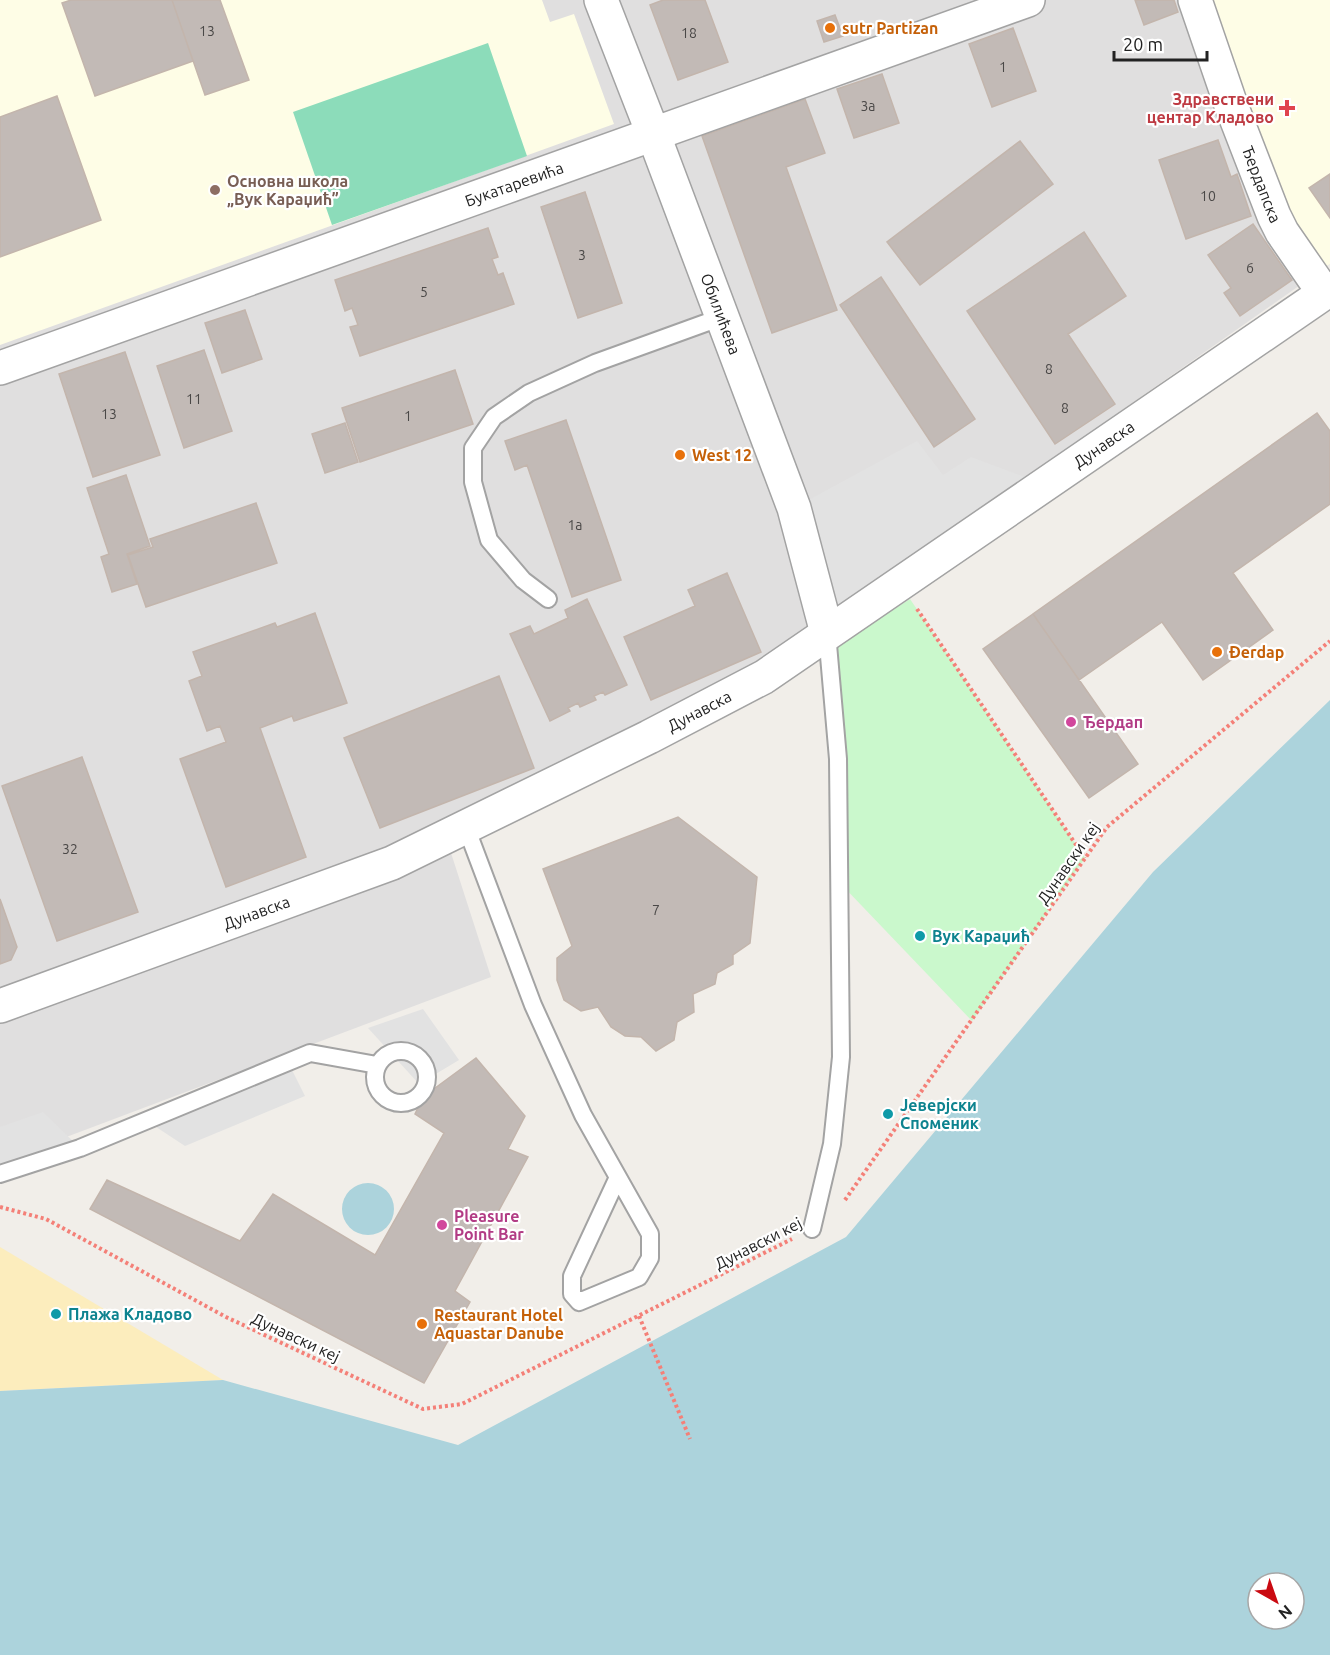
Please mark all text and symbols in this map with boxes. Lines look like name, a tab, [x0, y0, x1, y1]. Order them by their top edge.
place label: sutr Partizan	[842, 19, 938, 37]
marker: sutr Partizan	[823, 21, 837, 35]
house number: 13	[199, 23, 215, 39]
scale bar	[1114, 24, 1207, 62]
house number: 18	[681, 25, 697, 41]
text: 20 m	[1123, 34, 1163, 54]
house number: 1	[999, 59, 1007, 75]
place label: Здравствени центар Кладово	[1147, 90, 1274, 126]
house number: 3a	[860, 98, 876, 114]
marker: Здравствени центар Кладово	[1278, 99, 1296, 117]
street label: Ђердапска	[1239, 143, 1285, 226]
street label: Букатаревића	[462, 158, 566, 210]
place label: Основна школа „Вук Караџић”	[227, 172, 348, 208]
marker: Основна школа „Вук Караџић”	[208, 183, 222, 197]
house number: 10	[1200, 188, 1216, 204]
house number: 3	[578, 247, 586, 263]
house number: 6	[1246, 260, 1254, 276]
street label: Обилићева	[698, 271, 744, 357]
house number: 5	[420, 284, 428, 300]
house number: 8	[1045, 361, 1053, 377]
house number: 11	[186, 391, 202, 407]
house number: 8	[1061, 400, 1069, 416]
house number: 13	[101, 406, 117, 422]
house number: 1	[404, 408, 412, 424]
street label: Дунавска	[1070, 417, 1137, 471]
place label: West 12	[692, 446, 752, 464]
marker: West 12	[673, 448, 687, 462]
house number: 1a	[567, 517, 583, 533]
place label: Đerdap	[1229, 643, 1284, 661]
marker: Đerdap	[1210, 645, 1224, 659]
street label: Дунавска	[664, 687, 734, 735]
place label: Ђердап	[1083, 713, 1143, 731]
marker: Ђердап	[1064, 715, 1078, 729]
street label: Дунавски кеј	[1033, 819, 1103, 907]
house number: 32	[62, 841, 78, 857]
street label: Дунавска	[221, 892, 292, 933]
house number: 7	[652, 902, 660, 918]
place label: Вук Караџић	[932, 927, 1030, 945]
marker: Вук Караџић	[913, 929, 927, 943]
place label: Јеверјски Споменик	[900, 1096, 979, 1132]
marker: Јеверјски Споменик	[881, 1107, 895, 1121]
place label: Pleasure Point Bar	[454, 1207, 524, 1243]
street label: Дунавски кеј	[711, 1213, 805, 1273]
marker: Pleasure Point Bar	[435, 1218, 449, 1232]
place label: Плажа Кладово	[68, 1305, 192, 1323]
place label: Restaurant Hotel Aquastar Danube	[434, 1306, 564, 1342]
marker: Плажа Кладово	[49, 1307, 63, 1321]
street label: Дунавски кеј	[249, 1309, 343, 1365]
marker: Restaurant Hotel Aquastar Danube	[415, 1317, 429, 1331]
north arrow	[1246, 1571, 1306, 1631]
text: N	[1275, 1602, 1296, 1623]

